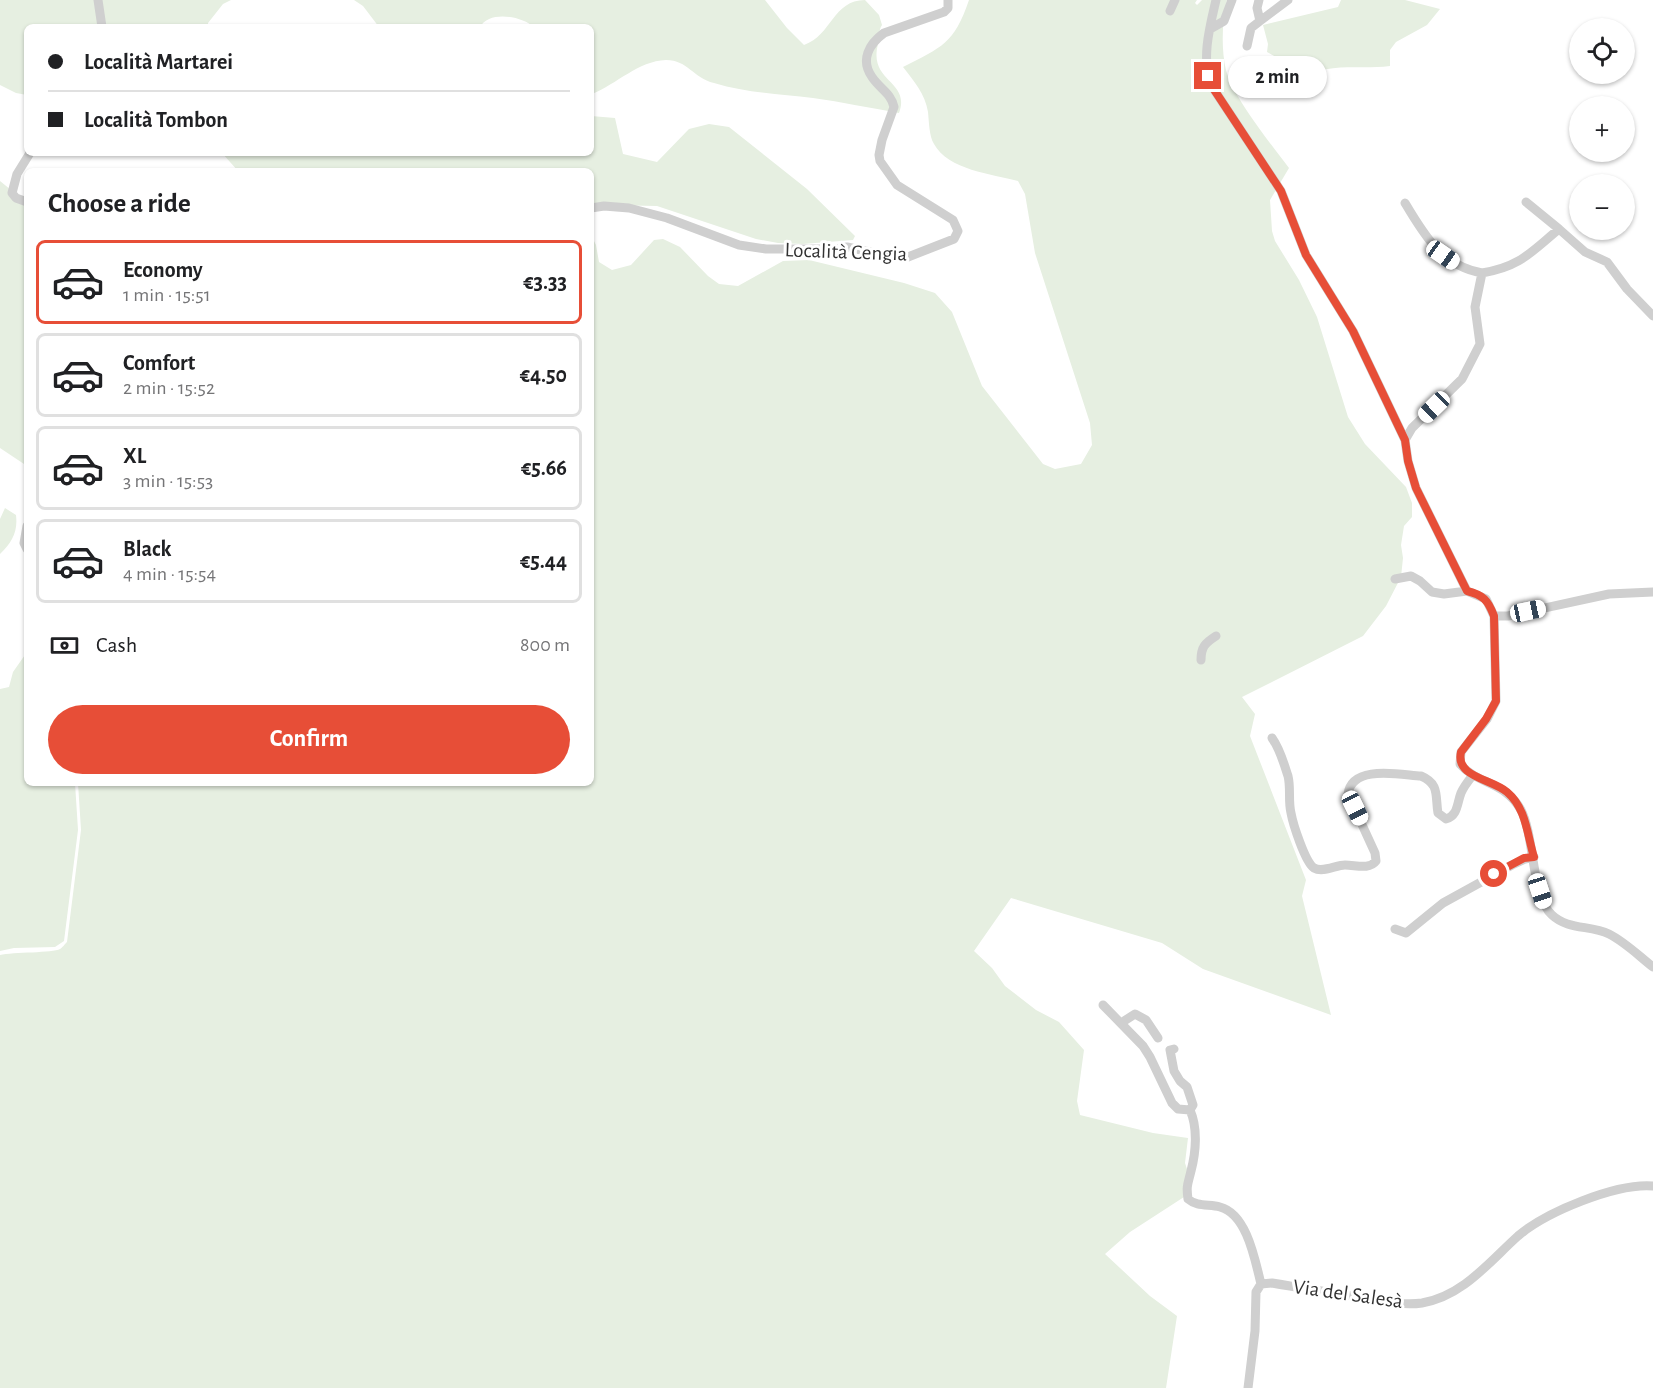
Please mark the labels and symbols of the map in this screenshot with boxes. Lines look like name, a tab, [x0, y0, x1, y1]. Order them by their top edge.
callout: 2 min	[1229, 55, 1328, 97]
route end	[1194, 62, 1221, 89]
car	[1423, 237, 1463, 273]
street label: Località Cengia	[784, 239, 908, 265]
car	[1415, 388, 1453, 426]
car	[1509, 598, 1547, 624]
car	[1339, 788, 1371, 828]
route start	[1480, 860, 1507, 887]
car	[1526, 871, 1554, 911]
street label: Via del Salesà	[1292, 1276, 1405, 1312]

